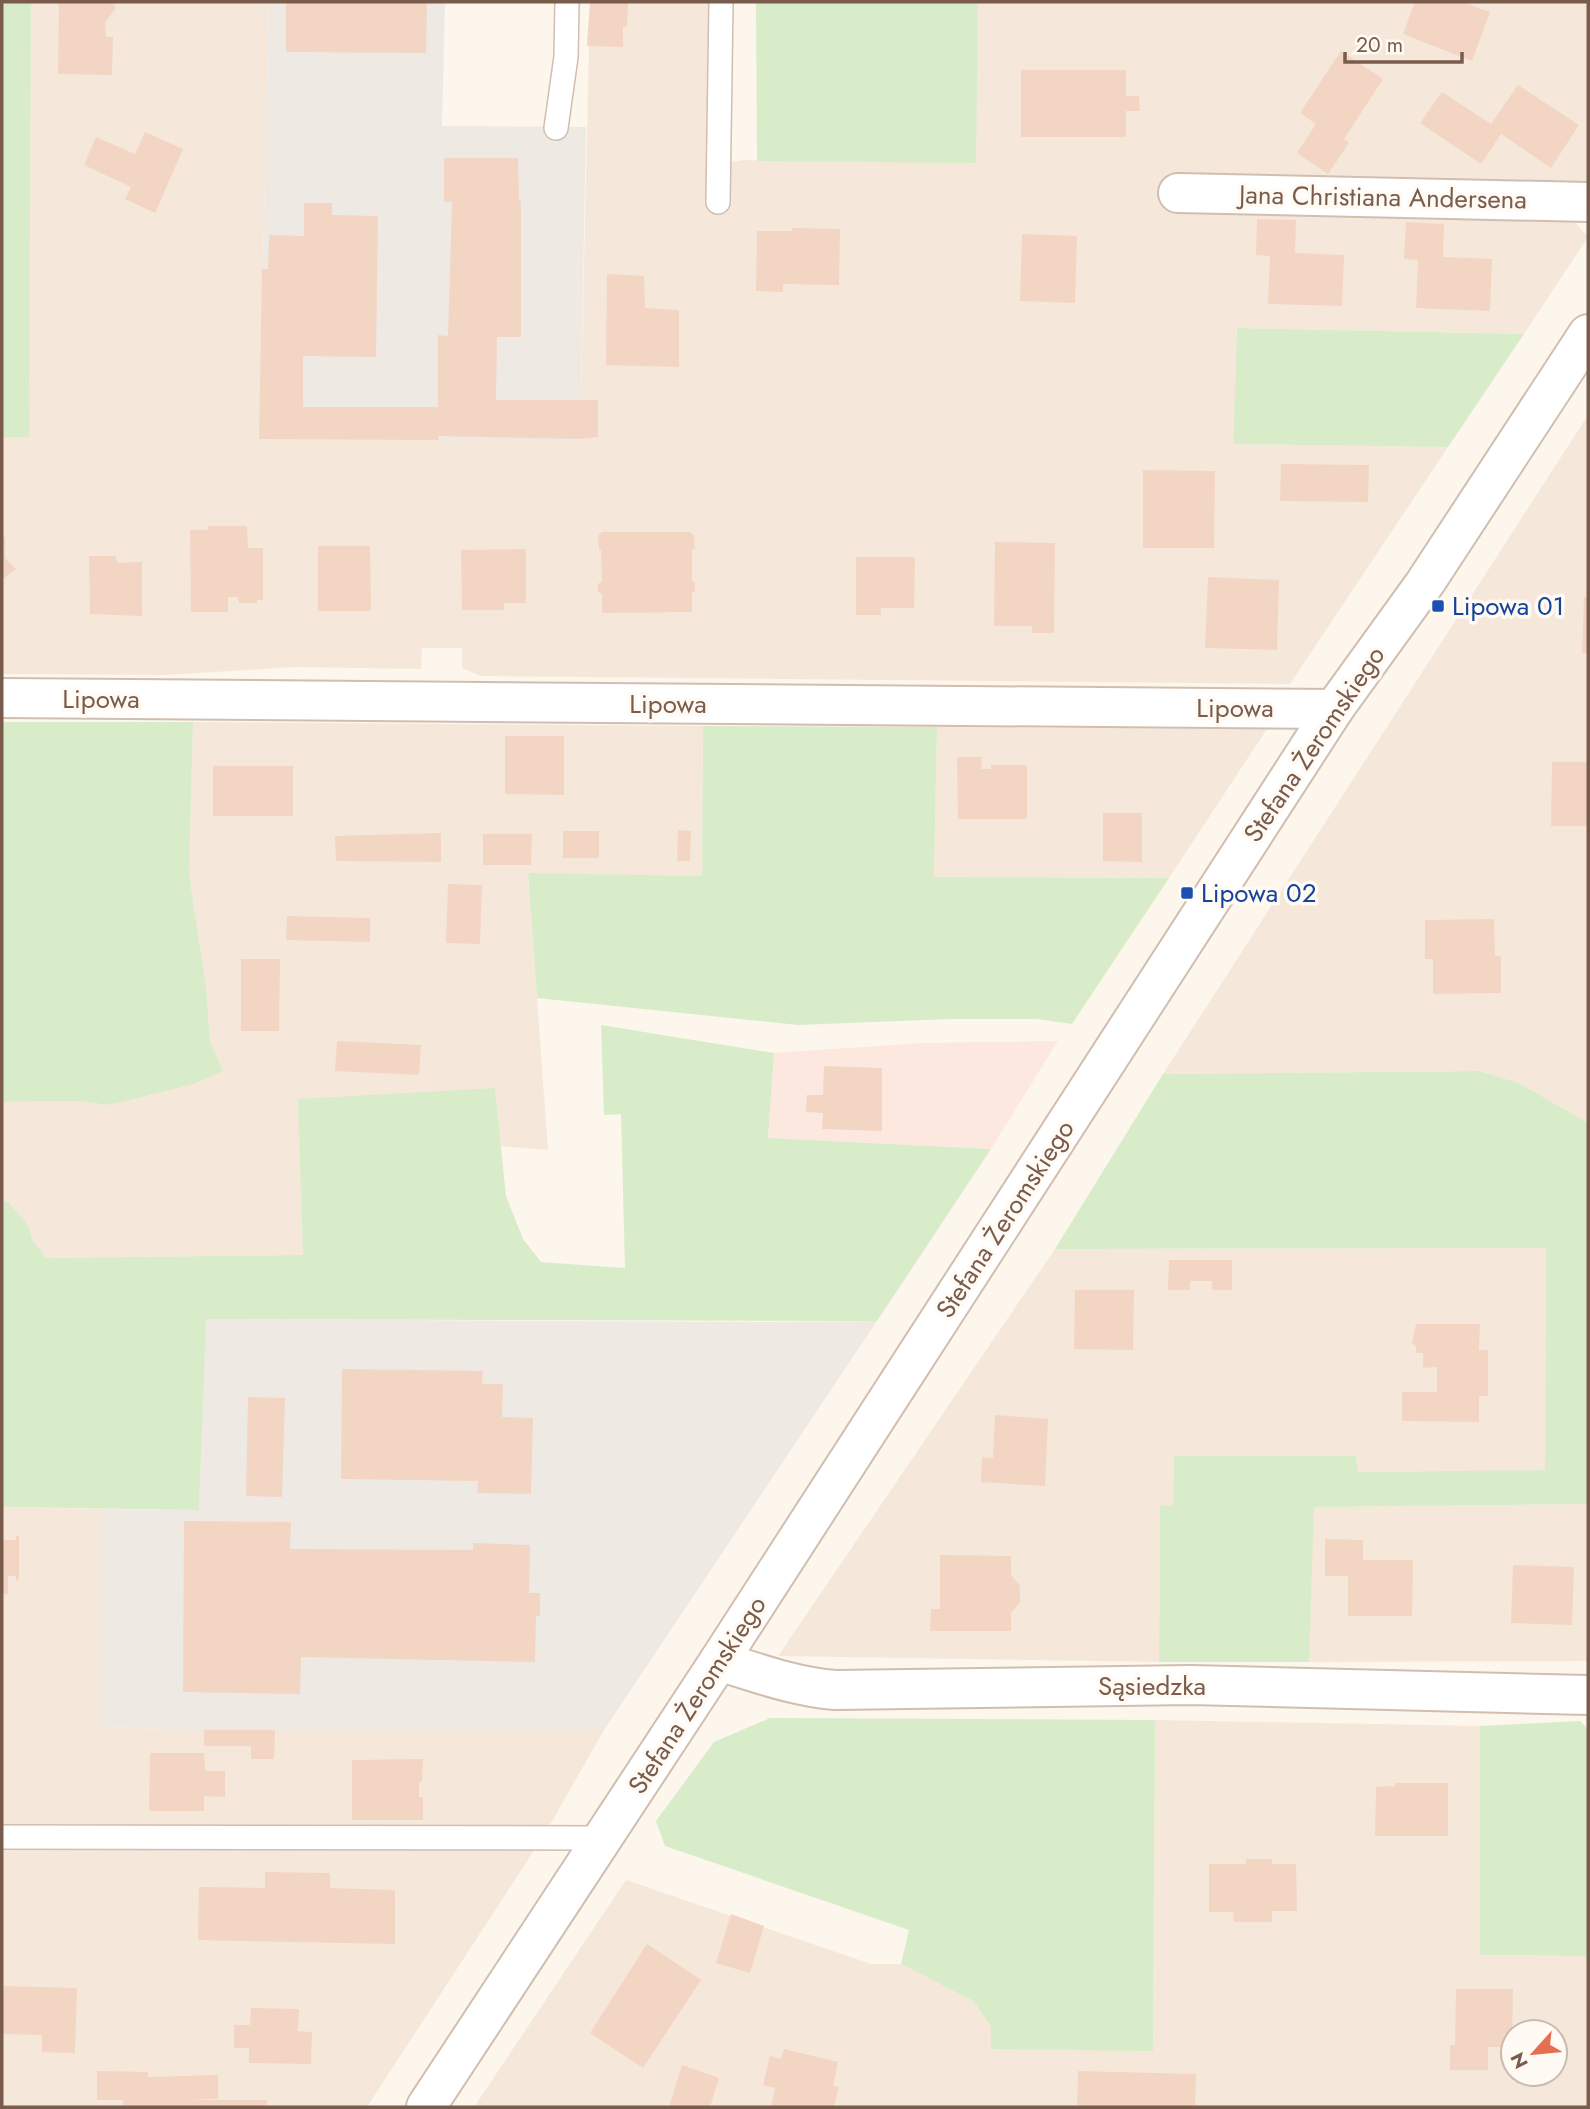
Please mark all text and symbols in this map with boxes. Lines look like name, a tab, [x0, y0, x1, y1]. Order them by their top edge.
scale bar	[1345, 21, 1462, 65]
text: 20 m	[1356, 30, 1403, 60]
street label: Jana Christiana Andersena	[1236, 175, 1527, 219]
place label: Lipowa 01	[1452, 587, 1564, 625]
marker: Lipowa 01	[1430, 598, 1446, 614]
street label: Stefana Żeromskiego	[1234, 638, 1394, 850]
street label: Lipowa	[62, 680, 140, 718]
street label: Lipowa	[629, 685, 707, 723]
street label: Lipowa	[1196, 689, 1274, 727]
place label: Lipowa 02	[1201, 874, 1316, 912]
marker: Lipowa 02	[1179, 885, 1195, 901]
street label: Stefana Żeromskiego	[927, 1112, 1083, 1326]
street label: Stefana Żeromskiego	[619, 1588, 775, 1802]
street label: Sąsiedzka	[1098, 1667, 1206, 1705]
north arrow	[1499, 2018, 1569, 2088]
text: N	[1504, 2048, 1535, 2073]

